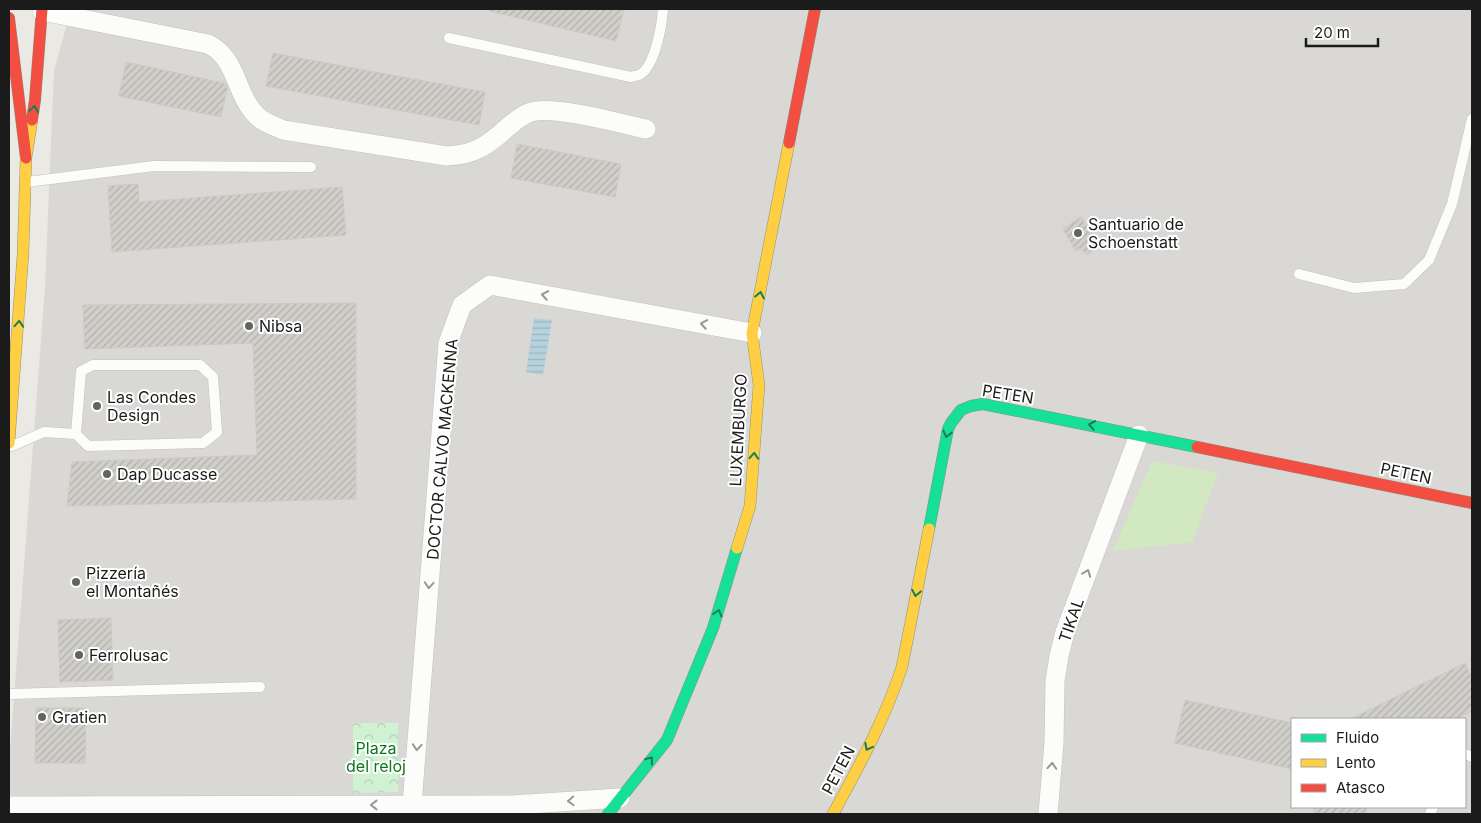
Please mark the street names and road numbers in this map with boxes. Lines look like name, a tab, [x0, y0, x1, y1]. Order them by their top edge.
street label: DOCTOR CALVO MACKENNA	[422, 337, 462, 561]
street label: LUXEMBURGO	[725, 373, 751, 487]
street label: PETEN	[981, 380, 1035, 408]
street label: PETEN	[1379, 458, 1433, 488]
street label: TIKAL	[1054, 595, 1088, 645]
street label: PETEN	[817, 742, 859, 798]

